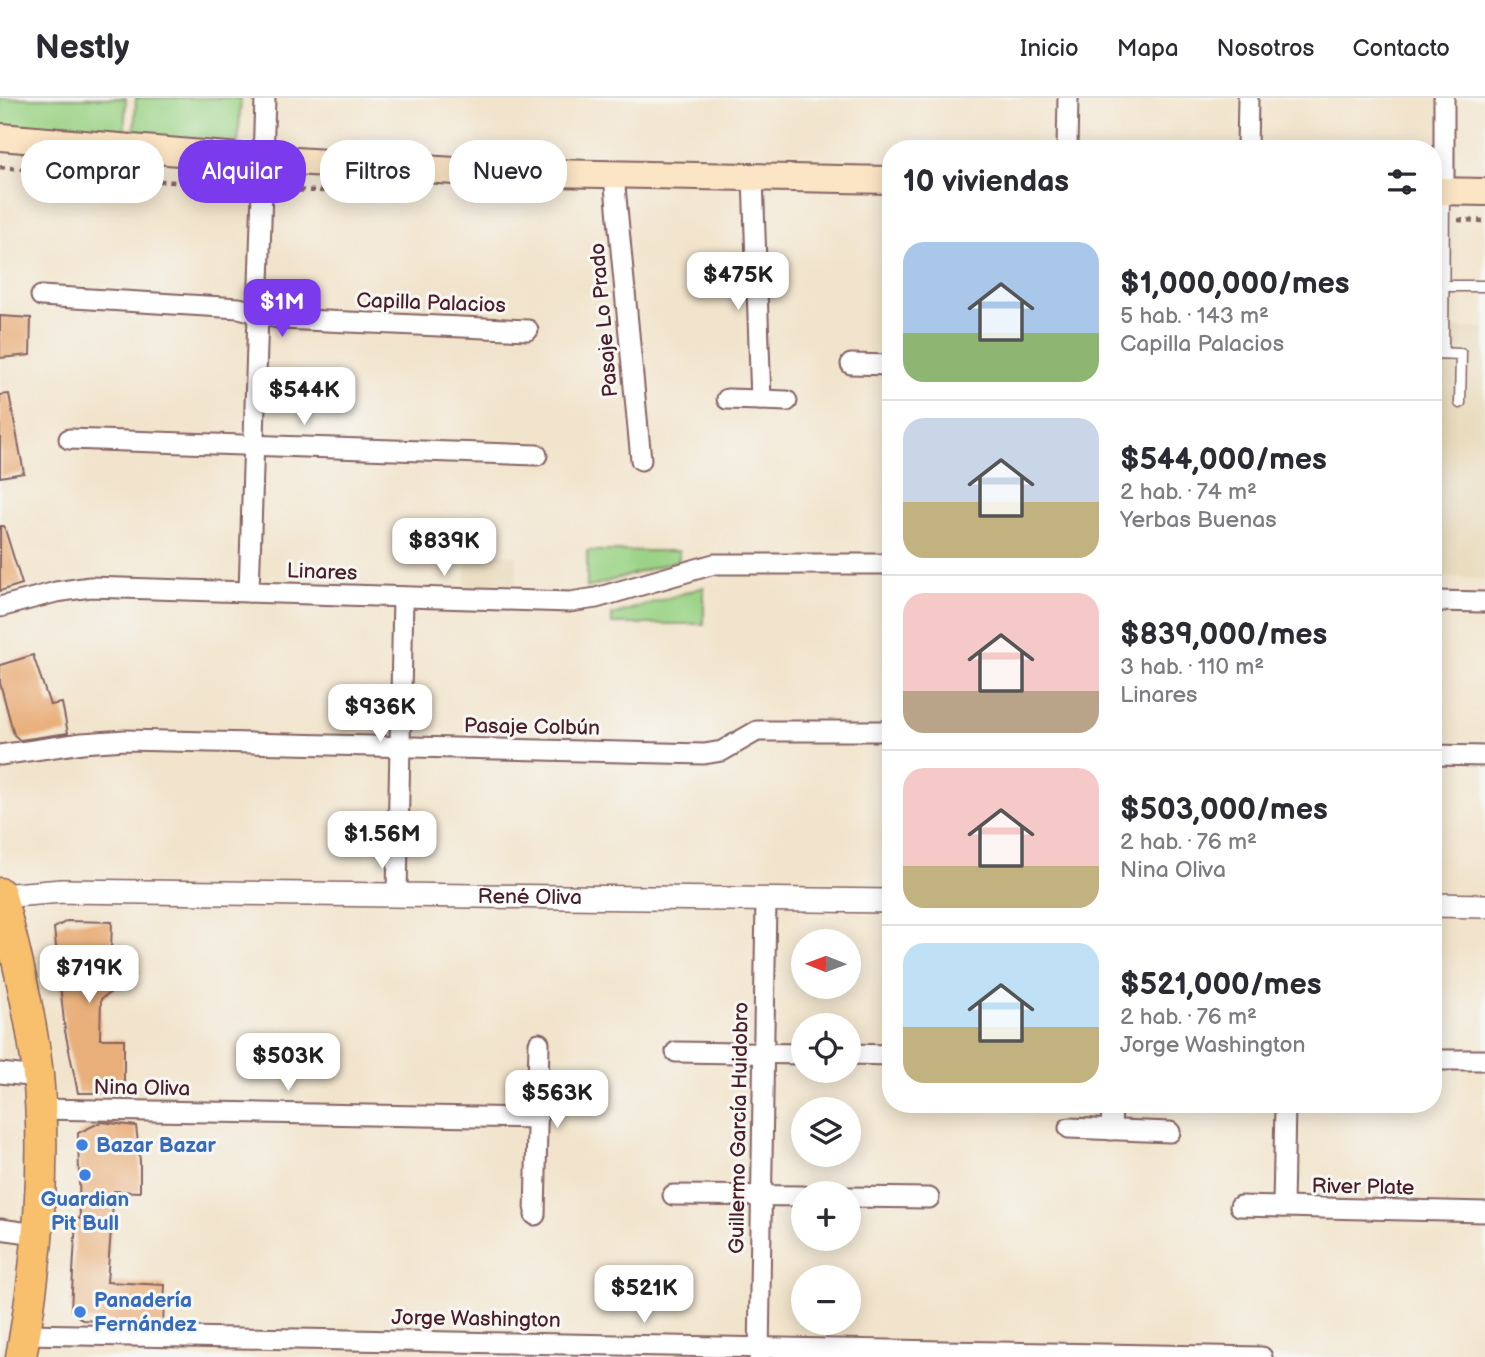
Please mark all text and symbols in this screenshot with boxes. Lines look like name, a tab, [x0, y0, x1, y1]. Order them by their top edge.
text: Nestly	[35, 28, 129, 68]
text: Inicio	[1020, 34, 1079, 63]
text: Mapa	[1117, 34, 1179, 63]
text: Nosotros	[1217, 34, 1314, 63]
text: Contacto	[1352, 34, 1450, 63]
chip: Comprar	[21, 140, 164, 203]
chip: Alquilar	[178, 140, 306, 203]
chip: Filtros	[320, 140, 435, 203]
chip: Nuevo	[449, 140, 567, 203]
icon: filters	[1383, 163, 1421, 201]
text: 10 viviendas	[903, 164, 1069, 200]
street label: Pasaje Lo Prado	[585, 242, 623, 398]
pin: $475K	[689, 252, 787, 312]
text: $475K	[703, 261, 773, 289]
text: $1,000,000/mes	[1120, 266, 1350, 302]
icon: home	[959, 270, 1043, 354]
pin: $1M	[248, 280, 316, 339]
text: $1M	[260, 288, 304, 316]
street label: Capilla Palacios	[356, 288, 506, 318]
text: 5 hab. · 143 m²	[1120, 302, 1269, 330]
text: Capilla Palacios	[1120, 330, 1284, 358]
pin: $544K	[255, 368, 353, 427]
text: $544K	[268, 376, 340, 404]
text: $544,000/mes	[1120, 442, 1327, 478]
icon: home	[959, 446, 1043, 530]
text: 2 hab. · 74 m²	[1120, 478, 1257, 506]
text: Yerbas Buenas	[1120, 506, 1277, 534]
pin: $839K	[395, 518, 493, 578]
text: $839K	[408, 527, 480, 555]
street label: Linares	[286, 558, 358, 586]
text: $839,000/mes	[1120, 617, 1327, 653]
icon: home	[959, 621, 1043, 705]
text: 3 hab. · 110 m²	[1120, 653, 1264, 681]
text: Linares	[1120, 681, 1197, 709]
pin: $936K	[331, 684, 429, 744]
text: $936K	[344, 693, 416, 721]
street label: Pasaje Colbún	[464, 713, 600, 741]
text: $503,000/mes	[1120, 792, 1328, 828]
icon: home	[959, 796, 1043, 880]
pin: $1.56M	[325, 812, 439, 871]
text: $1.56M	[344, 820, 420, 848]
text: 2 hab. · 76 m²	[1120, 828, 1257, 856]
text: Nina Oliva	[1120, 856, 1226, 884]
street label: René Oliva	[478, 884, 582, 910]
north arrow	[791, 929, 861, 999]
map controls	[791, 929, 861, 1335]
pin: $719K	[40, 946, 138, 1005]
text: $719K	[56, 954, 122, 982]
text: $521,000/mes	[1120, 967, 1321, 1003]
icon: home	[959, 971, 1043, 1055]
street label: Guillermo García Huidobro	[724, 1002, 754, 1254]
text: 2 hab. · 76 m²	[1120, 1003, 1257, 1031]
button: locate	[791, 1013, 861, 1083]
text: Jorge Washington	[1120, 1031, 1306, 1059]
pin: $503K	[239, 1034, 337, 1093]
text: $503K	[252, 1042, 324, 1070]
pin: $563K	[508, 1070, 606, 1130]
street label: Nina Oliva	[93, 1075, 191, 1101]
text: $563K	[521, 1079, 593, 1107]
button: layers	[791, 1097, 861, 1167]
place label: Bazar Bazar	[96, 1133, 217, 1158]
marker: Bazar Bazar	[74, 1137, 90, 1153]
marker: Guardian Pit Bull	[77, 1167, 93, 1183]
street label: River Plate	[1312, 1174, 1414, 1200]
button: +	[791, 1181, 861, 1251]
place label: Guardian Pit Bull	[41, 1187, 129, 1236]
button: −	[791, 1265, 861, 1335]
pin: $521K	[595, 1266, 693, 1325]
text: $521K	[610, 1274, 678, 1302]
place label: Panadería Fernández	[94, 1288, 197, 1337]
marker: Panadería Fernández	[72, 1304, 88, 1320]
street label: Jorge Washington	[391, 1305, 561, 1333]

